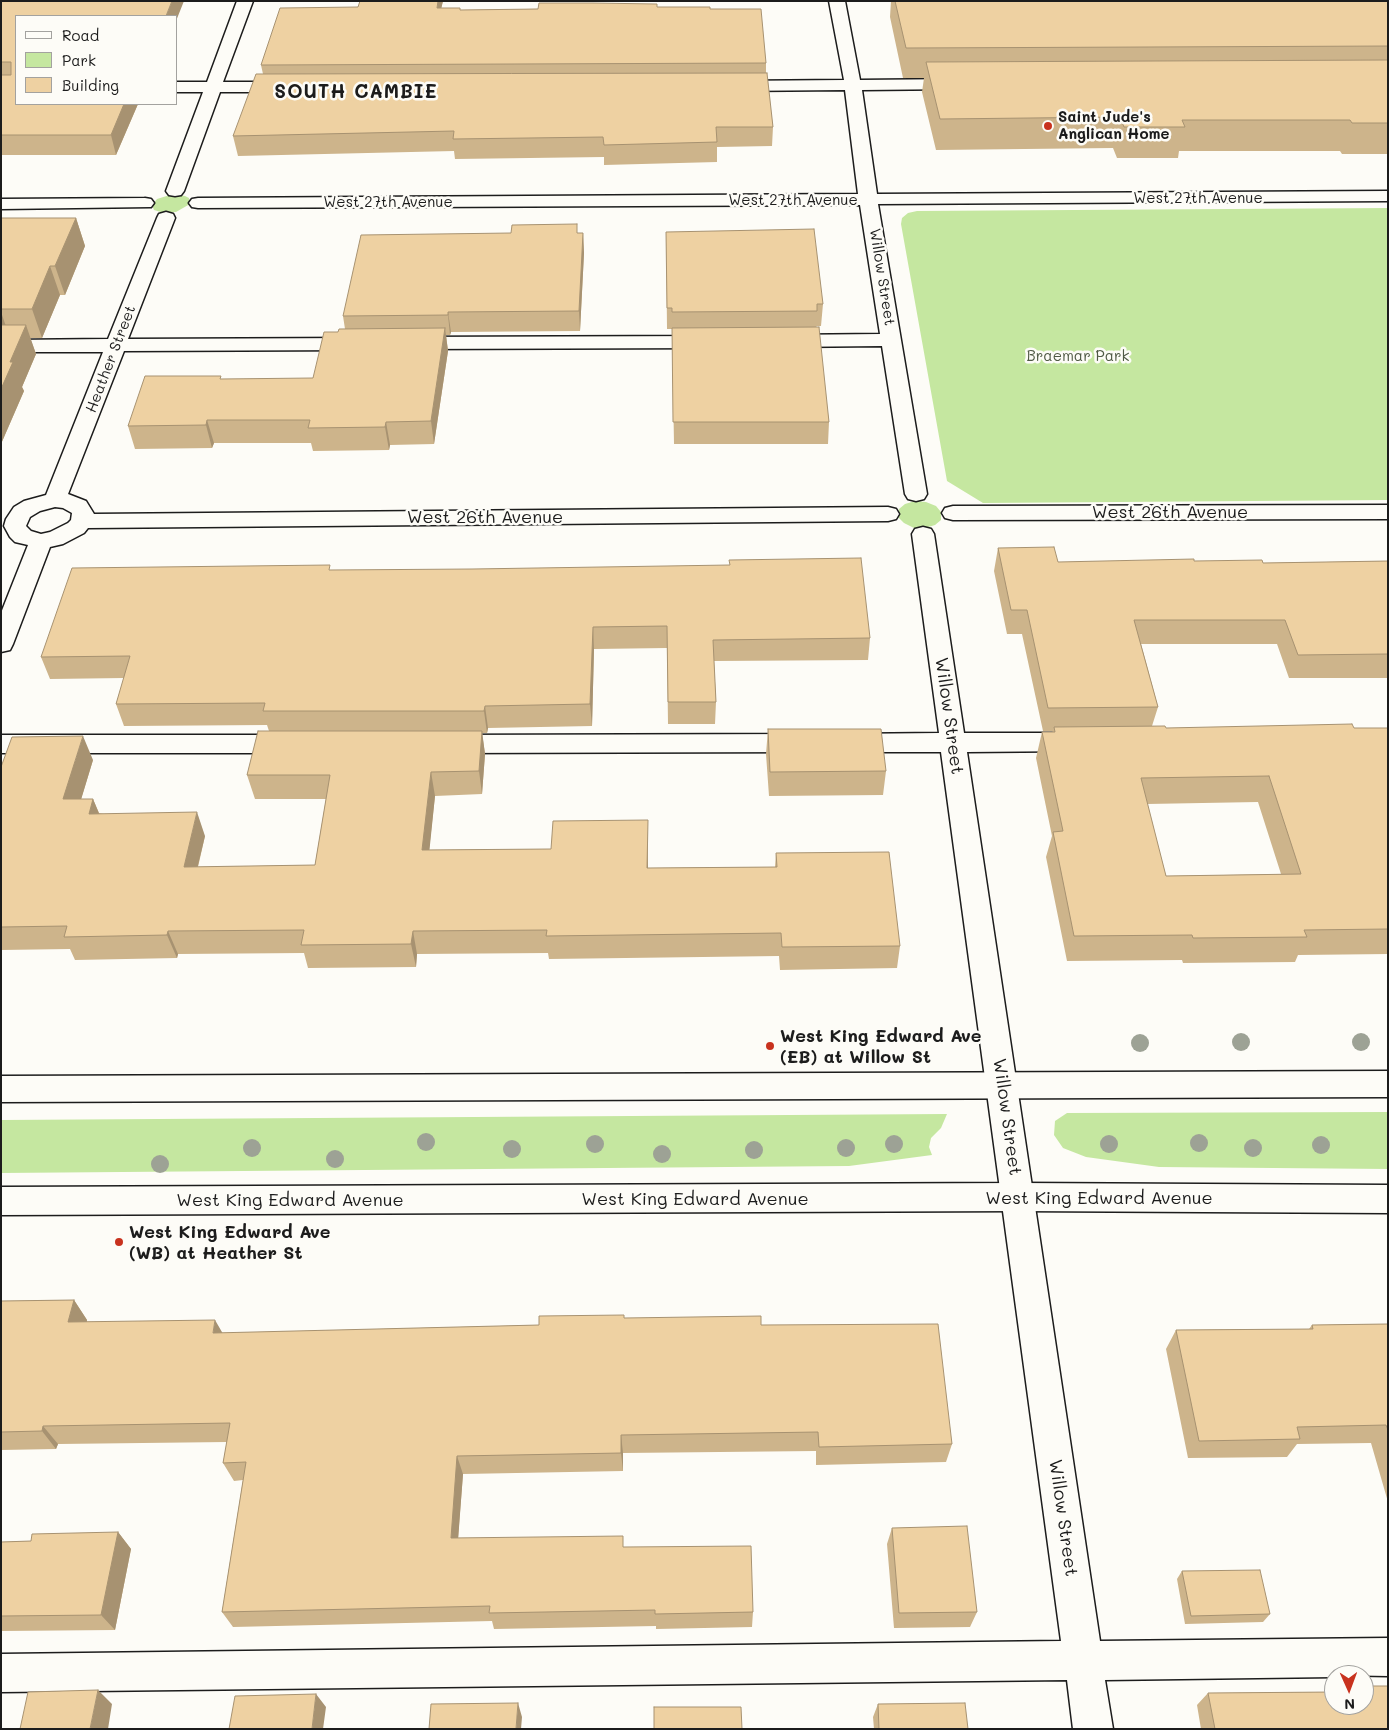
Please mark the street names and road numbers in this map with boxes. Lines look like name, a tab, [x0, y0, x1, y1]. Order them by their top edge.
street label: West 27th Avenue	[1133, 189, 1263, 207]
street label: West 27th Avenue	[728, 191, 858, 209]
street label: West 27th Avenue	[323, 193, 453, 211]
street label: Willow Street	[865, 227, 899, 327]
street label: Heather Street	[82, 303, 140, 415]
street label: West 26th Avenue	[1092, 501, 1248, 523]
street label: West 26th Avenue	[407, 506, 563, 528]
street label: Willow Street	[930, 656, 968, 776]
street label: Willow Street	[988, 1057, 1026, 1177]
street label: West King Edward Avenue	[985, 1187, 1213, 1209]
street label: West King Edward Avenue	[581, 1188, 809, 1210]
street label: West King Edward Avenue	[176, 1189, 404, 1211]
street label: Willow Street	[1044, 1458, 1082, 1578]

